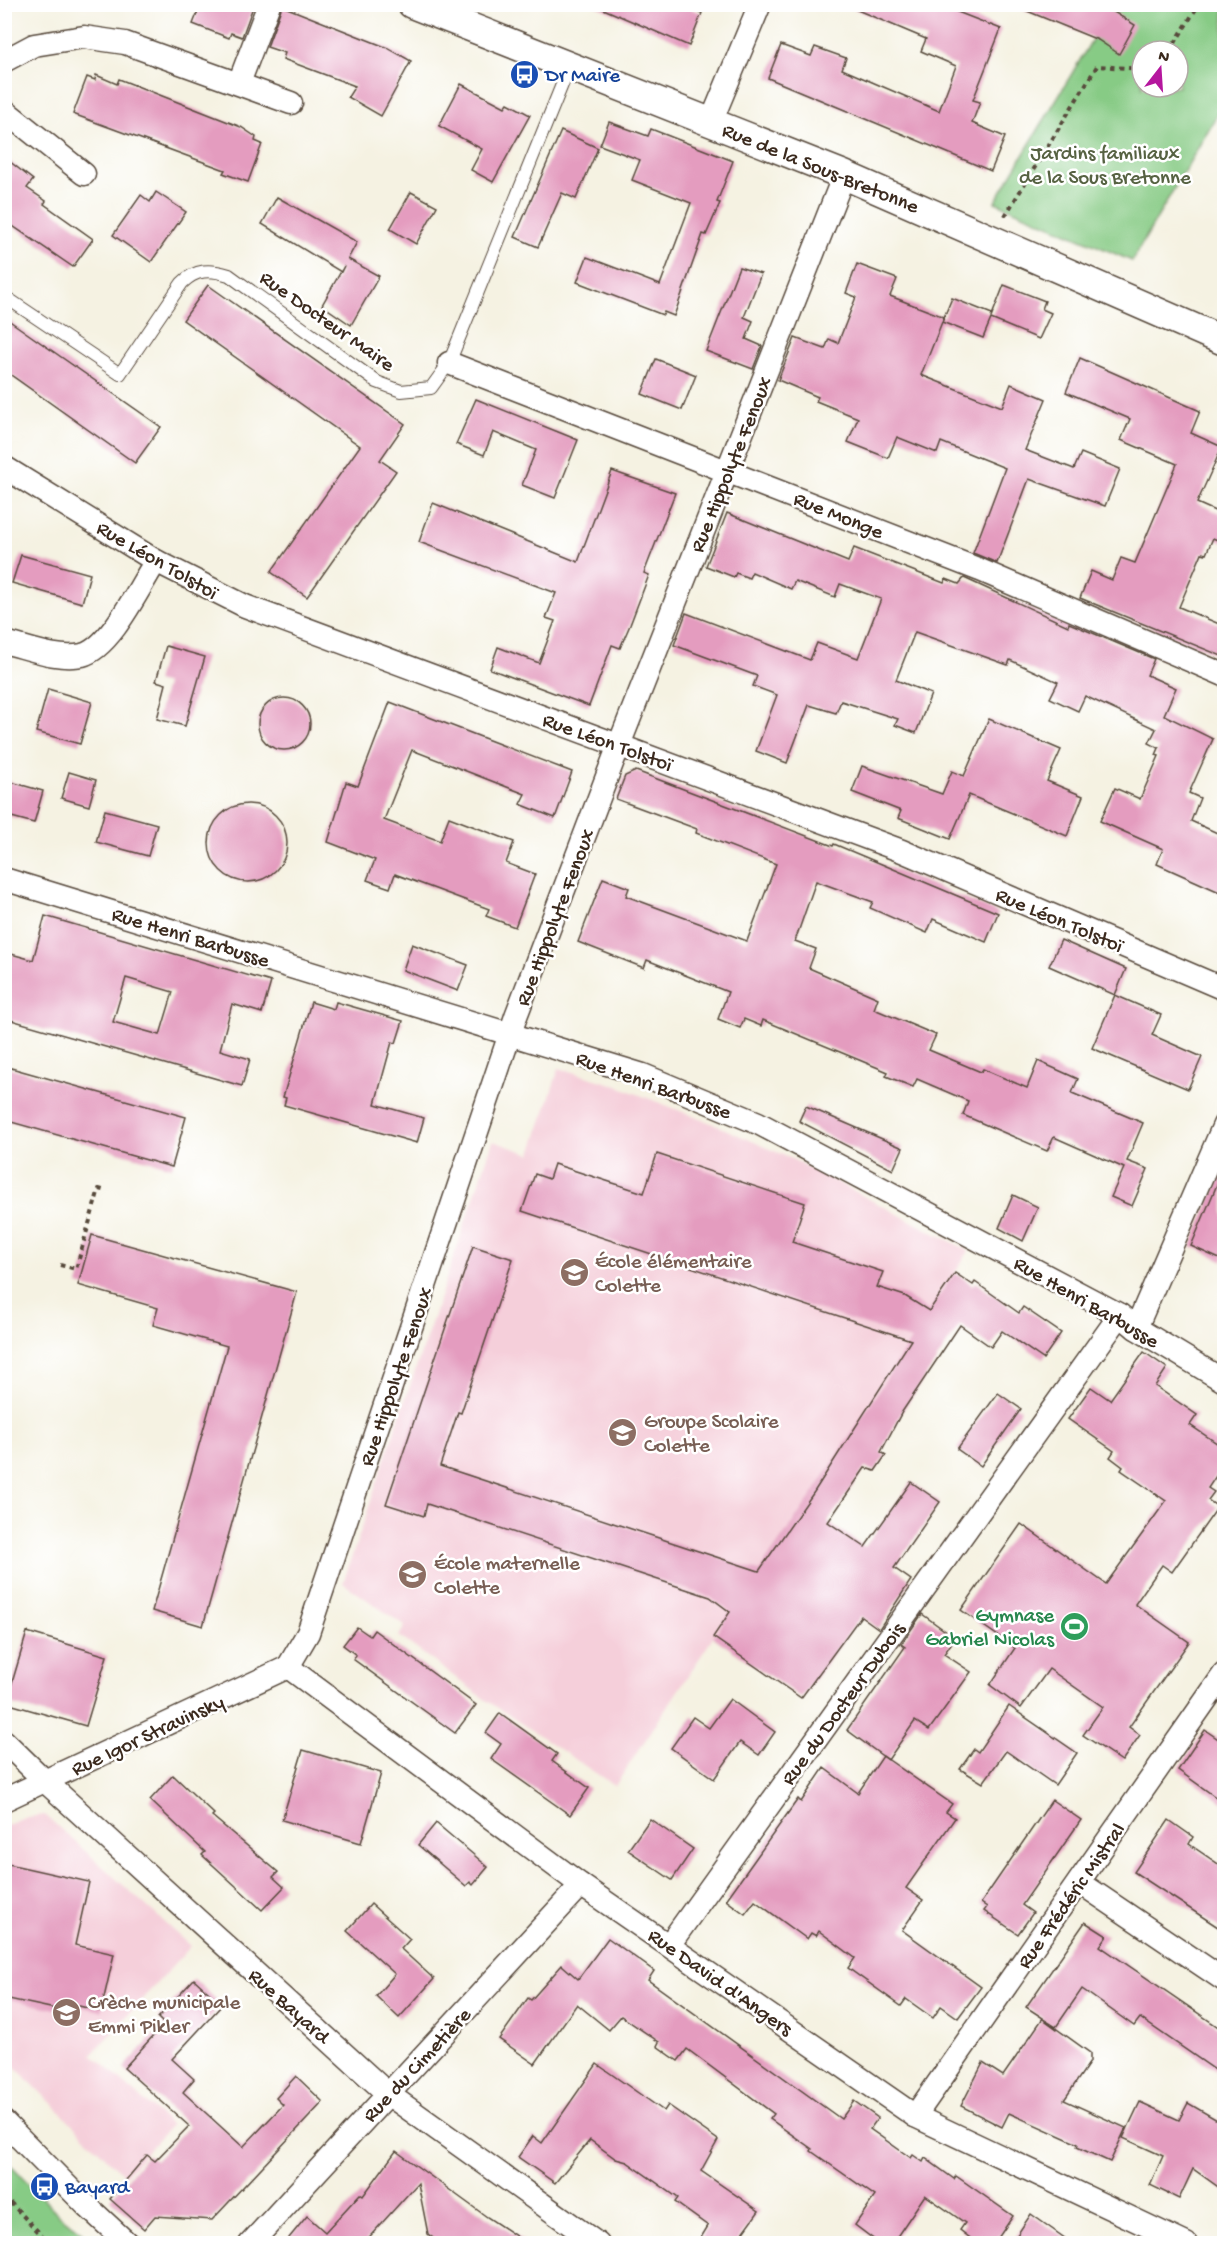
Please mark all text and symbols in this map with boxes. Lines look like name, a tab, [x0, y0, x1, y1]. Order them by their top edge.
north arrow	[1130, 39, 1190, 99]
text: N	[1156, 47, 1172, 69]
bus stop icon: Dr Maire	[508, 58, 540, 90]
place label: Dr Maire	[543, 65, 621, 90]
street label: Rue de la Sous-Bretonne	[718, 119, 923, 222]
park label: Jardins familiaux de la Sous Bretonne	[1019, 143, 1192, 192]
street label: Rue Docteur Maire	[254, 267, 399, 379]
street label: Rue Hippolyte Fenoux	[687, 374, 780, 557]
street label: Rue Monge	[789, 488, 887, 547]
street label: Rue Léon Tolstoï	[91, 517, 223, 608]
street label: Rue Léon Tolstoï	[538, 709, 677, 780]
street label: Rue Hippolyte Fenoux	[512, 826, 603, 1010]
street label: Rue Léon Tolstoï	[991, 884, 1128, 961]
street label: Rue Henri Barbusse	[108, 903, 273, 976]
street label: Rue Henri Barbusse	[572, 1048, 735, 1127]
place label: École élémentaire Colette	[595, 1251, 753, 1300]
street label: Rue Henri Barbusse	[1008, 1252, 1163, 1356]
school or university icon: École élémentaire Colette	[558, 1256, 590, 1288]
street label: Rue Hippolyte Fenoux	[356, 1284, 441, 1470]
place label: Groupe Scolaire Colette	[644, 1411, 780, 1460]
school or university icon: Groupe Scolaire Colette	[607, 1416, 639, 1448]
place label: École maternelle Colette	[434, 1553, 581, 1602]
school or university icon: École maternelle Colette	[397, 1558, 429, 1590]
place label: Gymnase Gabriel Nicolas	[925, 1605, 1055, 1654]
sports icon: Gymnase Gabriel Nicolas	[1059, 1610, 1091, 1642]
street label: Rue du Docteur Dubois	[777, 1618, 913, 1791]
street label: Rue Igor Stravinsky	[68, 1691, 229, 1783]
street label: Rue Frédéric Mistral	[1013, 1819, 1132, 1975]
street label: Rue David d'Angers	[642, 1925, 797, 2044]
street label: Rue Bayard	[242, 1965, 335, 2052]
place label: Crèche municipale Emmi Pikler	[88, 1992, 241, 2041]
school or university icon: Crèche municipale Emmi Pikler	[51, 1997, 83, 2029]
street label: Rue du Cimetière	[359, 2003, 479, 2129]
bus stop icon: Bayard	[28, 2170, 60, 2202]
place label: Bayard	[64, 2177, 131, 2202]

